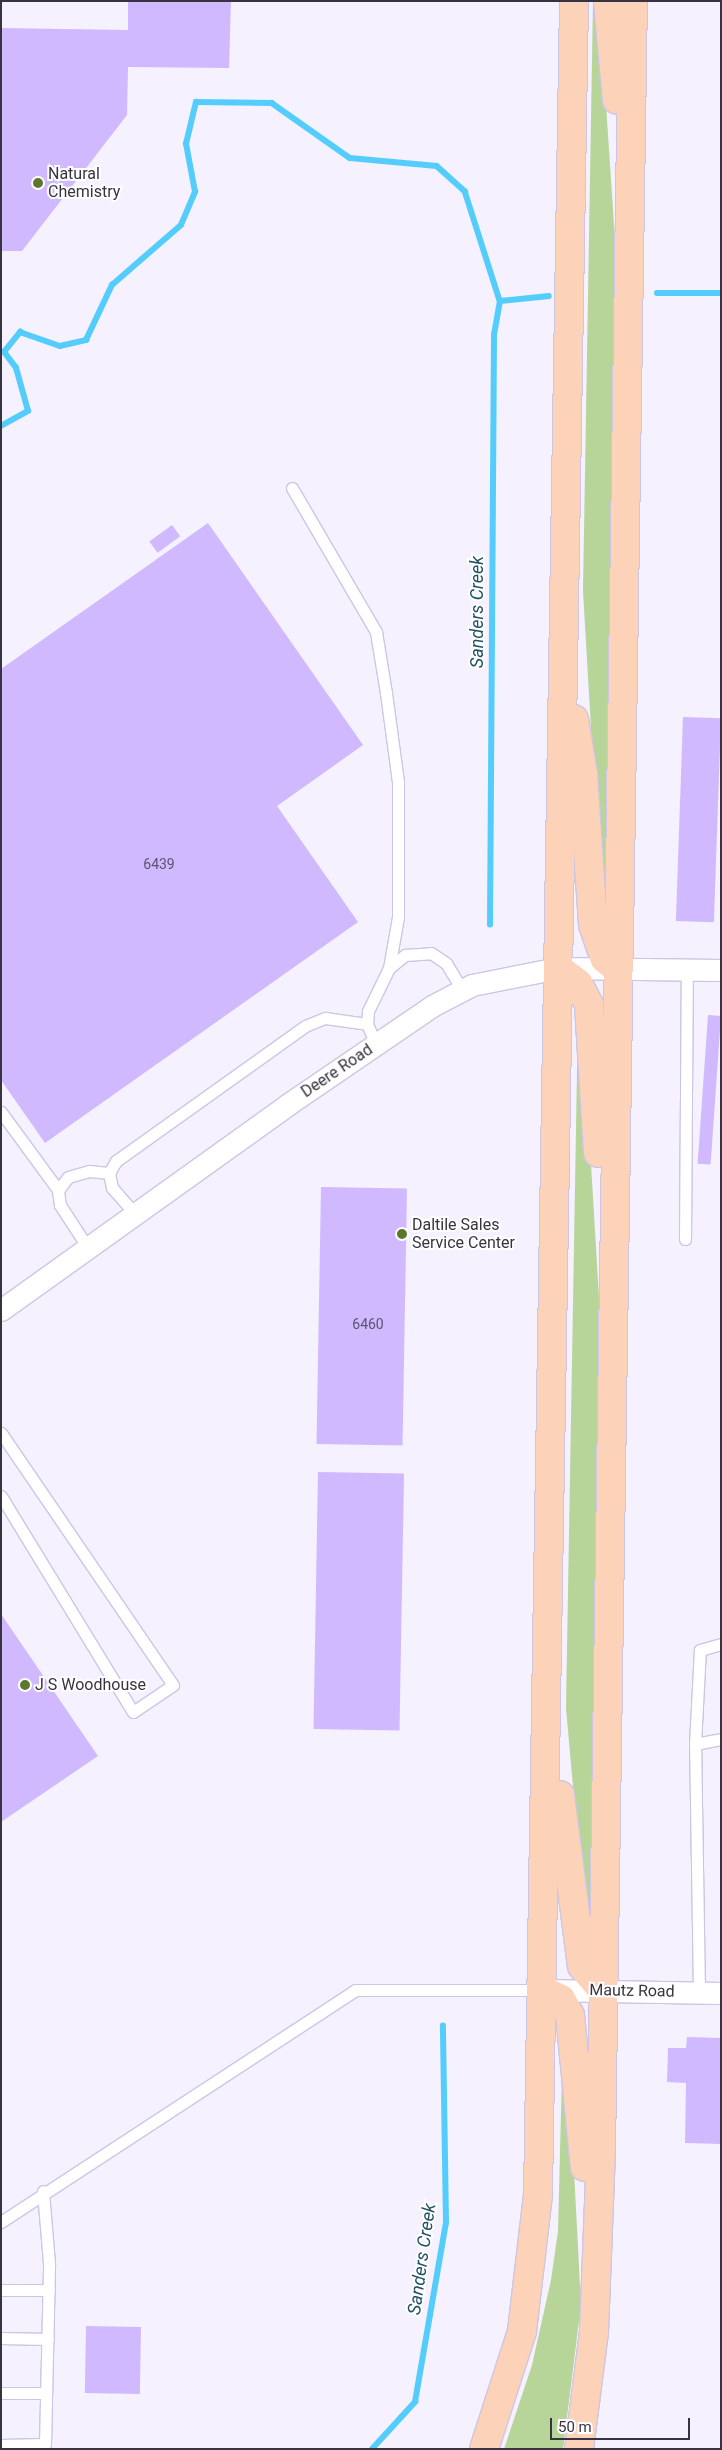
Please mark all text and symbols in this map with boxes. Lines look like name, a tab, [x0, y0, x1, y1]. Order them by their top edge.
place label: Natural Chemistry	[48, 164, 120, 202]
marker: Natural Chemistry	[32, 177, 44, 189]
water label: Sanders Creek	[466, 556, 488, 668]
house number: 6439	[143, 856, 175, 872]
street label: Deere Road	[298, 1040, 376, 1102]
place label: Daltile Sales Service Center	[412, 1215, 515, 1253]
marker: Daltile Sales Service Center	[396, 1228, 408, 1240]
house number: 6460	[352, 1316, 384, 1332]
place label: J S Woodhouse	[35, 1675, 146, 1695]
marker: J S Woodhouse	[19, 1679, 31, 1691]
street label: Mautz Road	[589, 1981, 675, 2001]
water label: Sanders Creek	[403, 2202, 441, 2316]
scale bar	[552, 2408, 692, 2440]
text: 50 m	[558, 2418, 592, 2436]

